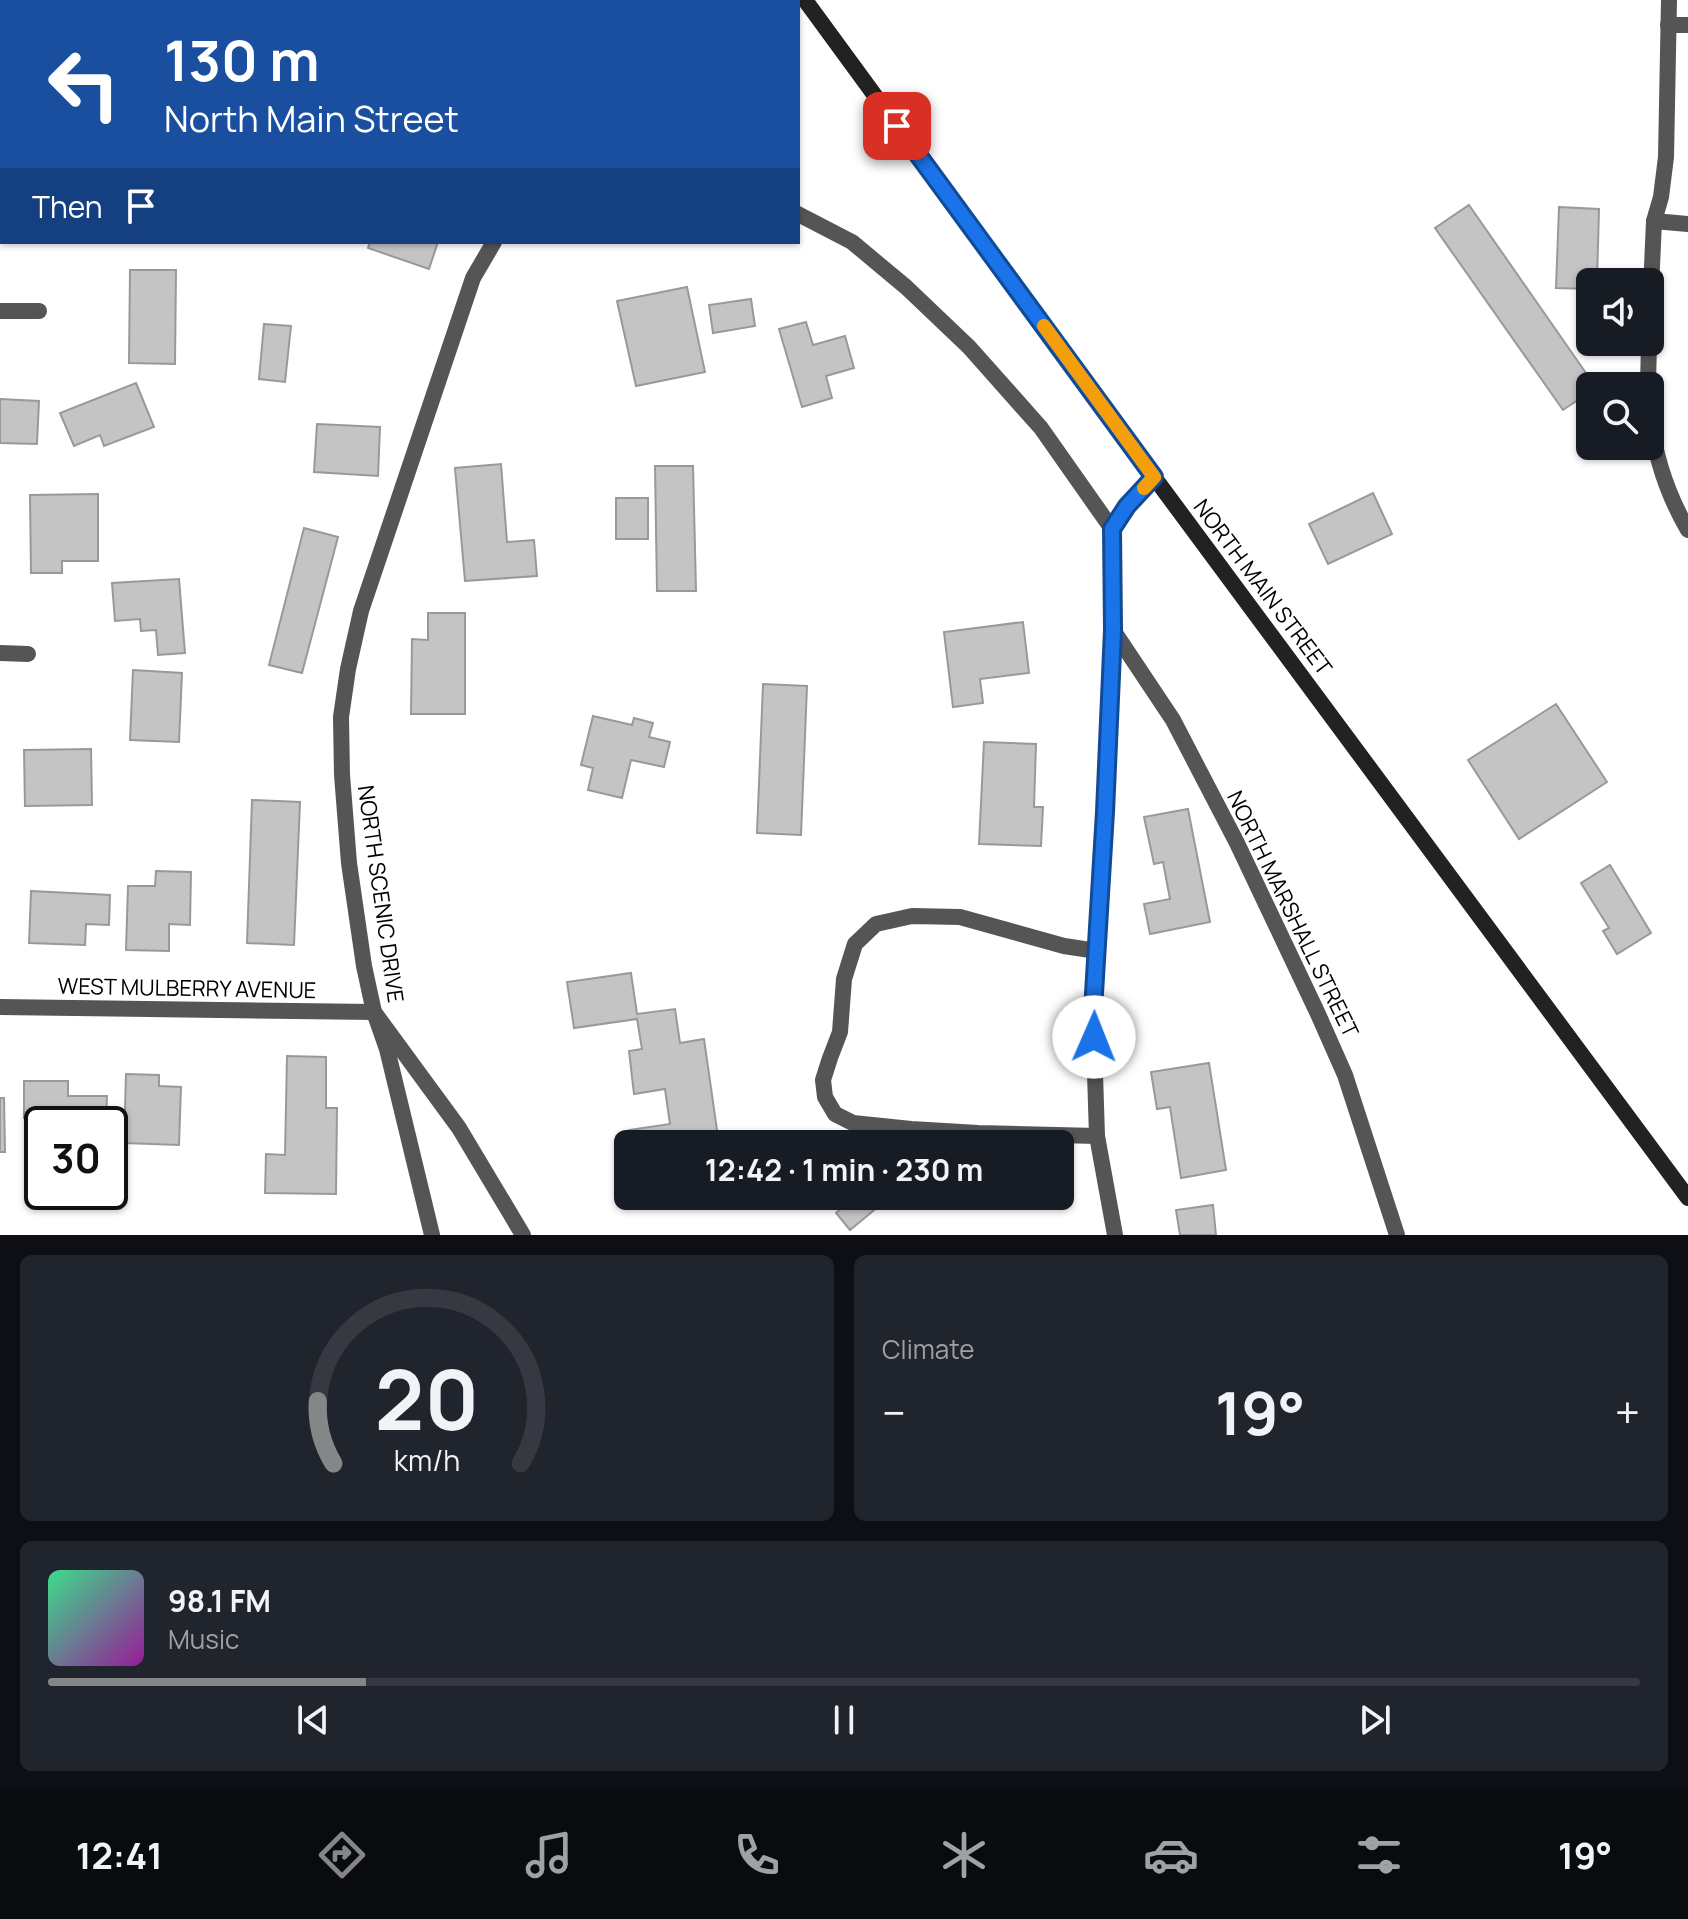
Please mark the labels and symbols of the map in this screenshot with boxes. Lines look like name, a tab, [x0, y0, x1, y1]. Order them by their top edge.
pin	[863, 92, 931, 160]
street label: NORTH MAIN STREET	[1187, 493, 1339, 681]
street label: NORTH SCENIC DRIVE	[351, 783, 411, 1005]
street label: NORTH MARSHALL STREET	[1220, 786, 1366, 1042]
street label: WEST MULBERRY AVENUE	[57, 971, 317, 1005]
position arrow	[1052, 995, 1136, 1079]
speed limit sign: 30	[24, 1106, 128, 1210]

